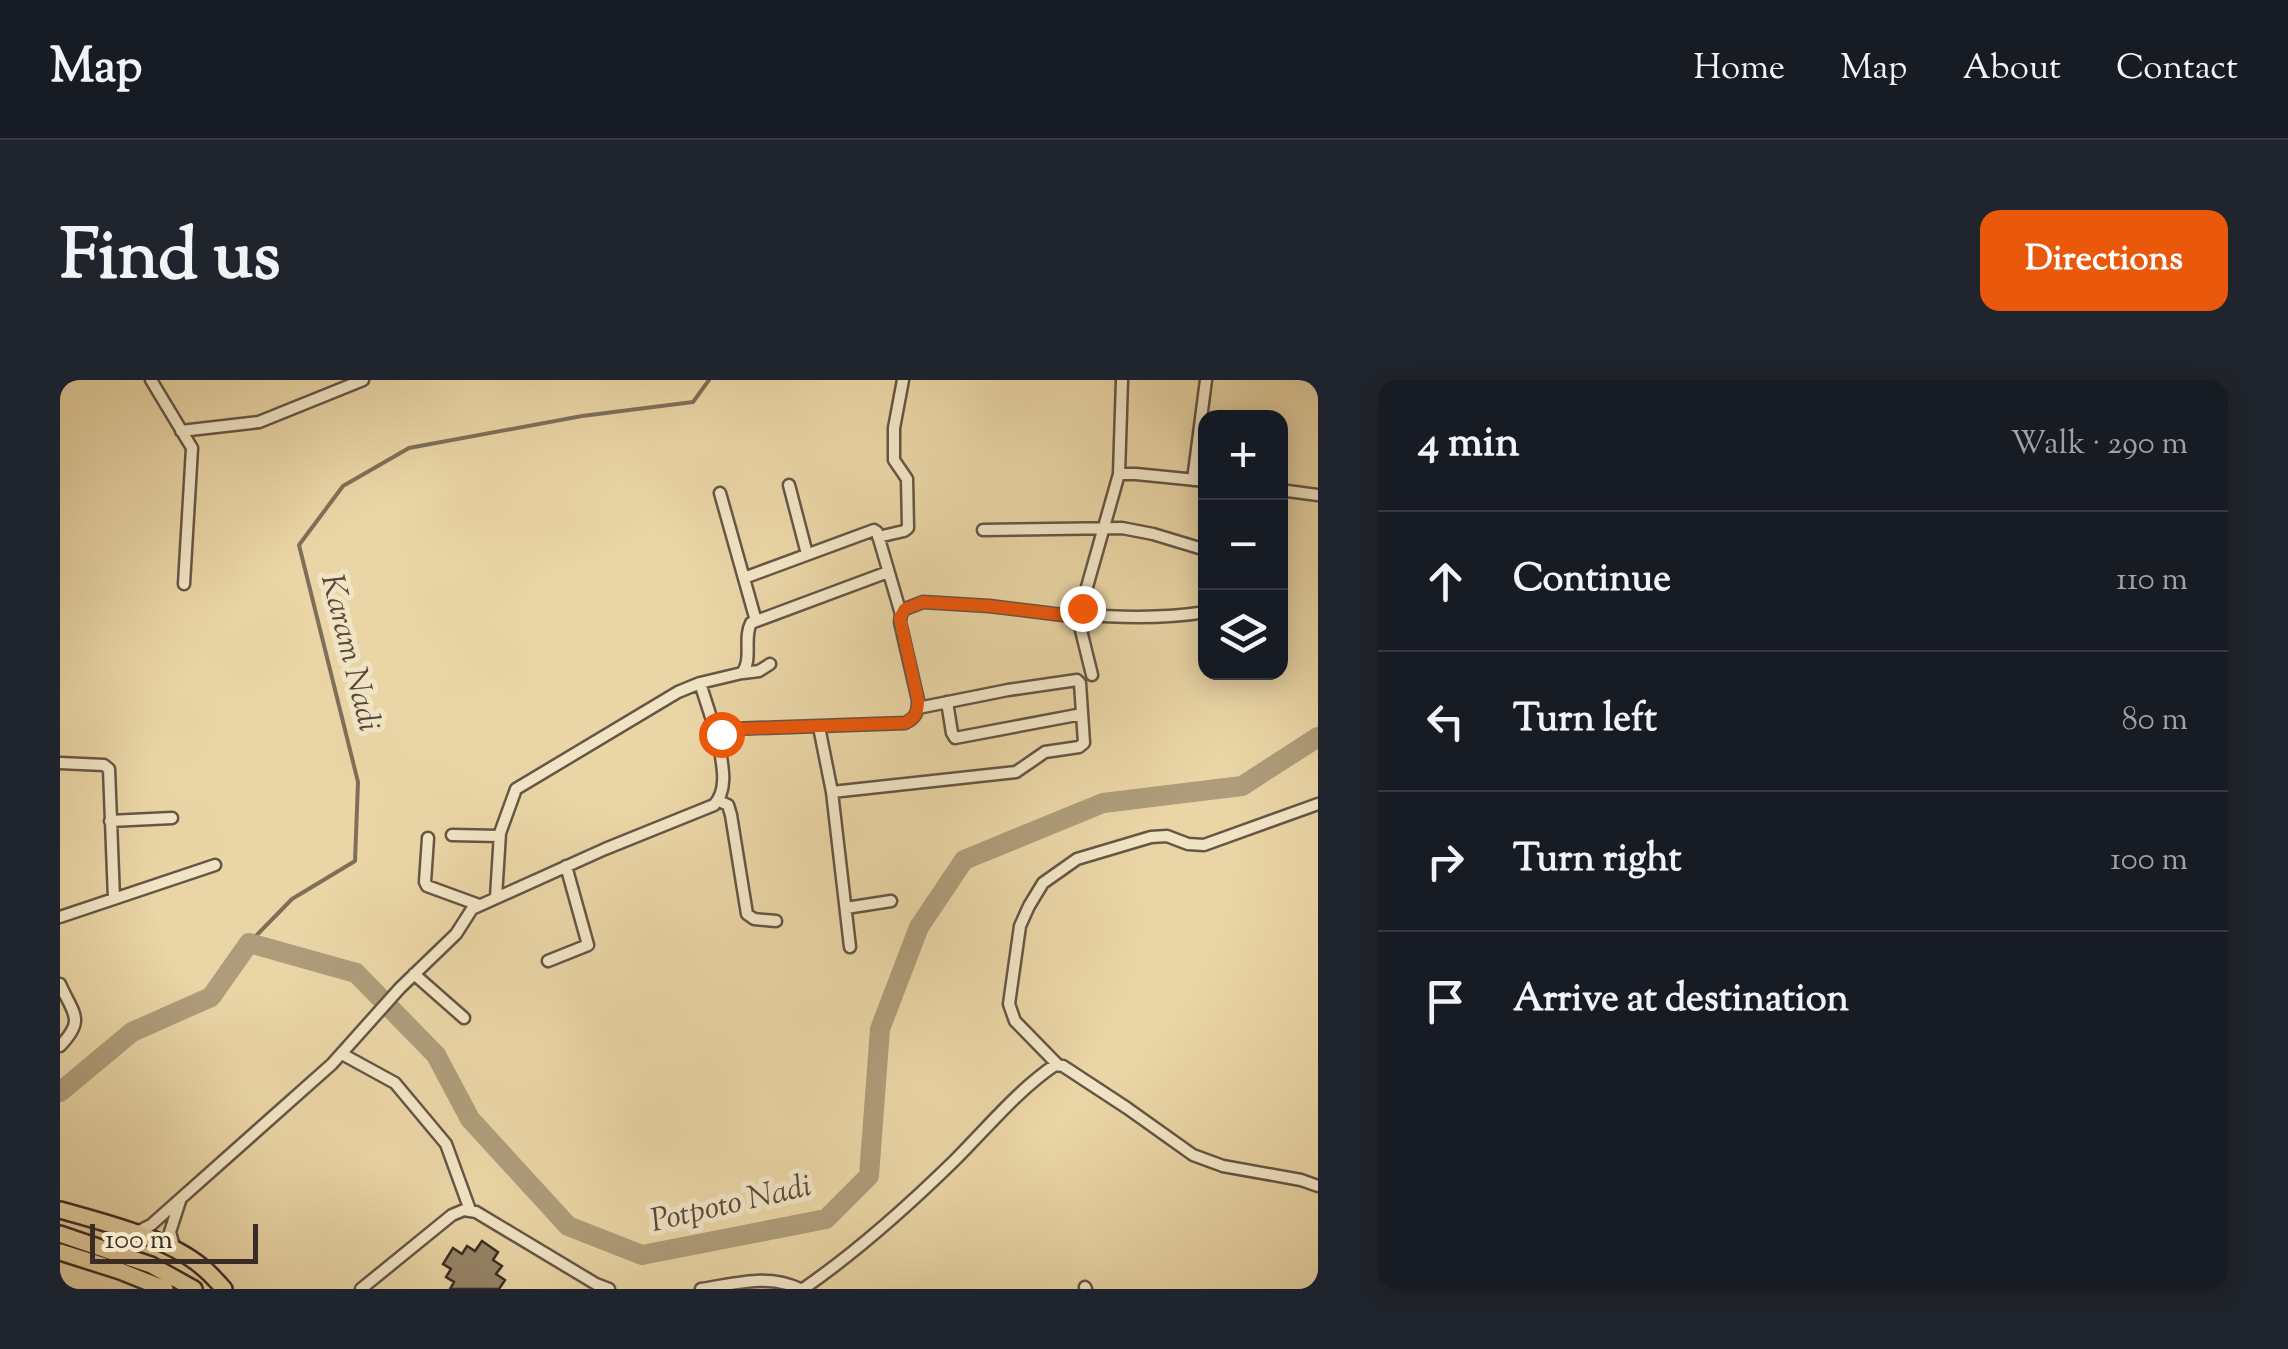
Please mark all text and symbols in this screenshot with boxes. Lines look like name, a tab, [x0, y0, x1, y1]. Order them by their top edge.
text: Map	[50, 35, 142, 104]
text: Home	[1693, 44, 1785, 95]
text: Map	[1840, 44, 1908, 95]
text: About	[1963, 44, 2061, 95]
text: Contact	[2116, 44, 2238, 95]
text: Find us	[60, 210, 281, 310]
button: Directions	[1980, 210, 2228, 311]
map controls	[1198, 410, 1288, 680]
button: +	[1198, 410, 1288, 500]
text: 4 min	[1418, 415, 1520, 475]
text: Walk · 290 m	[2010, 422, 2188, 468]
button: −	[1198, 500, 1288, 590]
icon: ahead	[1418, 554, 1473, 609]
text: Continue	[1513, 554, 1671, 608]
text: 110 m	[2116, 558, 2188, 604]
water label: Karam Nadi	[307, 570, 391, 736]
route end	[1060, 586, 1106, 632]
button: layers	[1198, 590, 1288, 680]
icon: left	[1418, 694, 1473, 749]
text: Turn left	[1513, 694, 1657, 748]
text: 80 m	[2122, 698, 2188, 744]
route start	[699, 712, 745, 758]
icon: right	[1418, 834, 1473, 889]
text: Turn right	[1513, 834, 1681, 888]
text: 100 m	[2110, 838, 2188, 884]
icon: arrive	[1418, 974, 1473, 1029]
text: Arrive at destination	[1513, 974, 1849, 1028]
water label: Potpoto Nadi	[646, 1164, 816, 1246]
scale bar	[90, 1219, 258, 1264]
text: 100 m	[105, 1221, 173, 1261]

